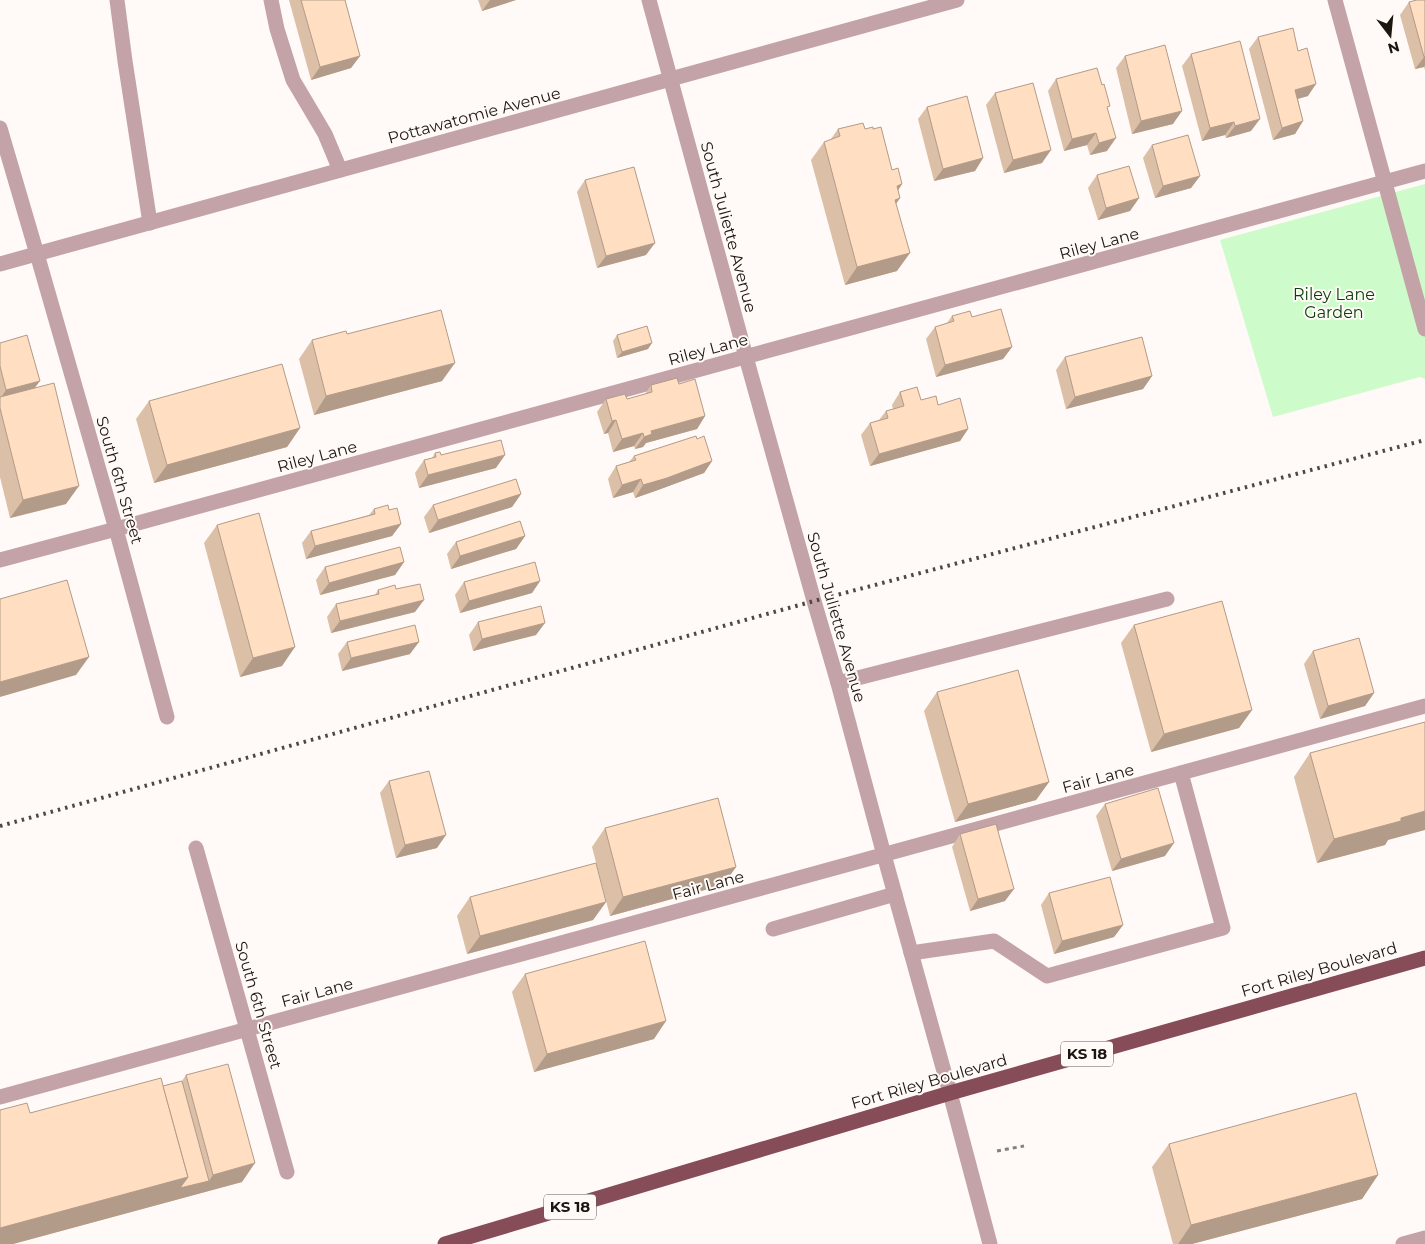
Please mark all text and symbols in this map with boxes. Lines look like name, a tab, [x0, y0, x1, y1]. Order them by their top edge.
north arrow	[1365, 10, 1415, 60]
text: N	[1386, 37, 1402, 58]
street label: Pottawatomie Avenue	[386, 83, 563, 148]
street label: South Juliette Avenue	[697, 140, 760, 315]
street label: Riley Lane	[1057, 224, 1141, 263]
park label: Riley Lane Garden	[1293, 285, 1375, 322]
street label: Riley Lane	[666, 330, 750, 369]
street label: South 6th Street	[92, 414, 147, 547]
street label: Riley Lane	[275, 437, 359, 476]
street label: South Juliette Avenue	[803, 530, 870, 704]
street label: Fair Lane	[1060, 760, 1136, 797]
street label: Fair Lane	[670, 867, 746, 904]
street label: Fort Riley Boulevard	[1239, 938, 1399, 1001]
street label: South 6th Street	[231, 939, 286, 1072]
street label: Fair Lane	[279, 974, 355, 1011]
road number: KS 18	[1061, 1042, 1113, 1066]
street label: Fort Riley Boulevard	[849, 1050, 1009, 1113]
road number: KS 18	[544, 1194, 596, 1220]

